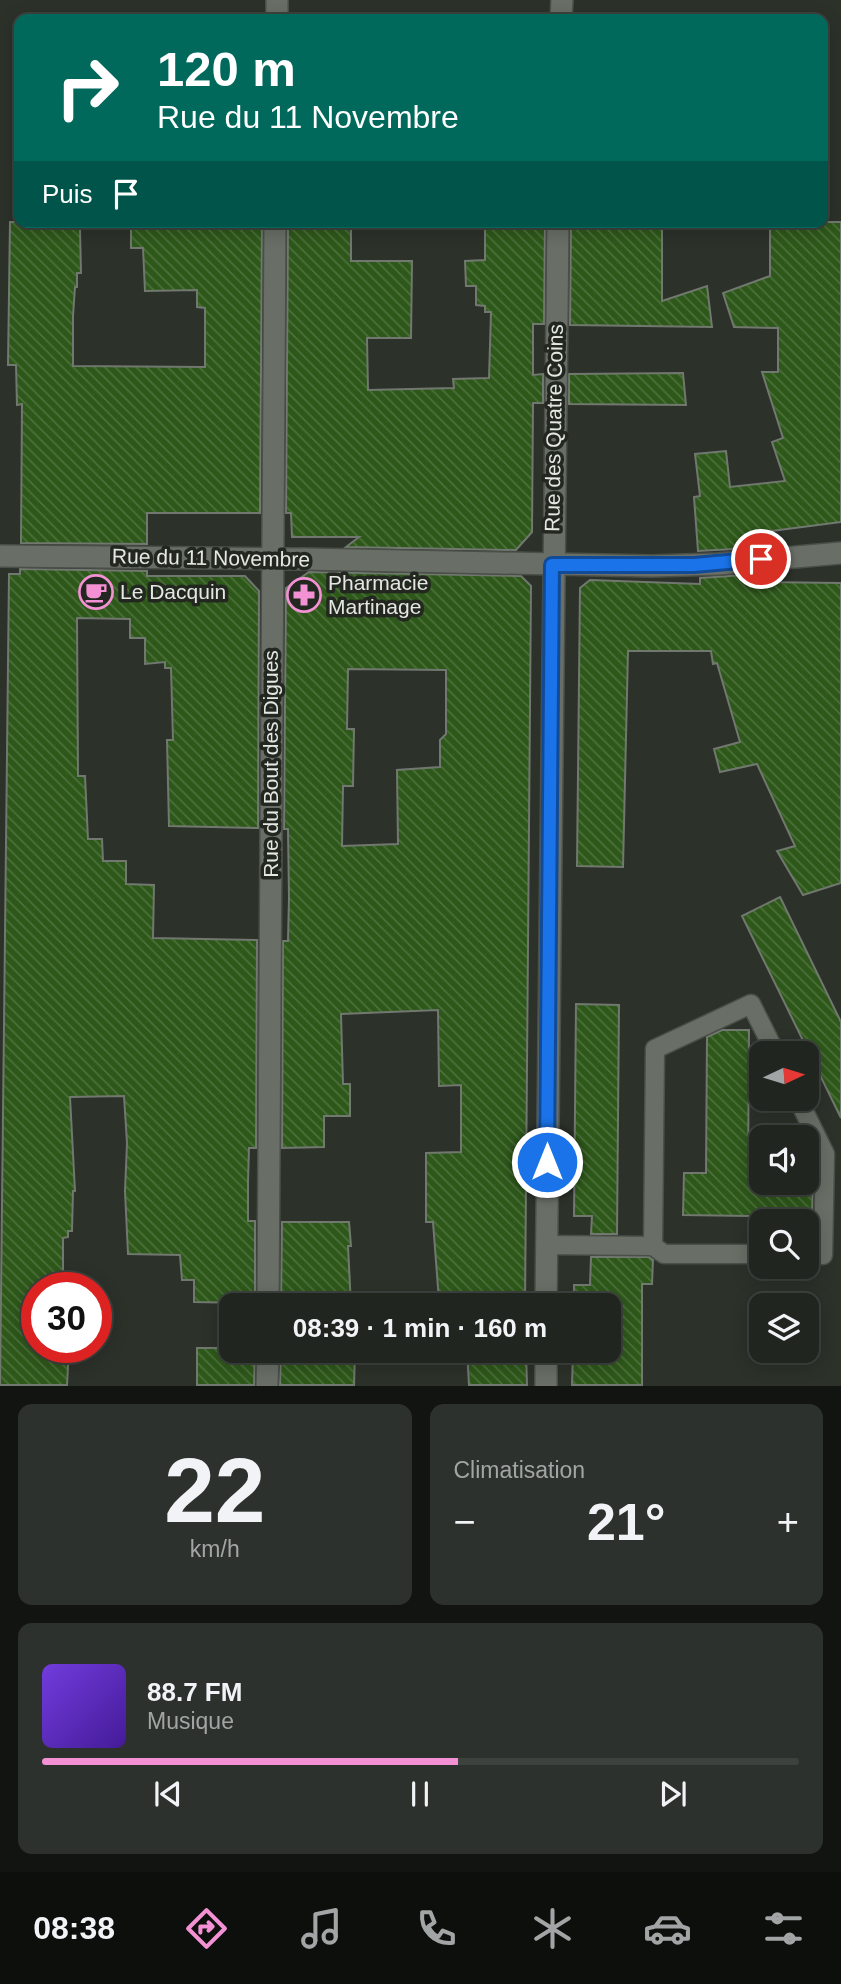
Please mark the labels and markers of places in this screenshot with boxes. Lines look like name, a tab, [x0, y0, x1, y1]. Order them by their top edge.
pin	[731, 529, 791, 589]
place label: Pharmacie Martinage	[328, 571, 428, 618]
cafe icon: Le Dacquin	[77, 573, 115, 611]
pharmacy icon: Pharmacie Martinage	[285, 576, 323, 614]
place label: Le Dacquin	[120, 580, 226, 603]

